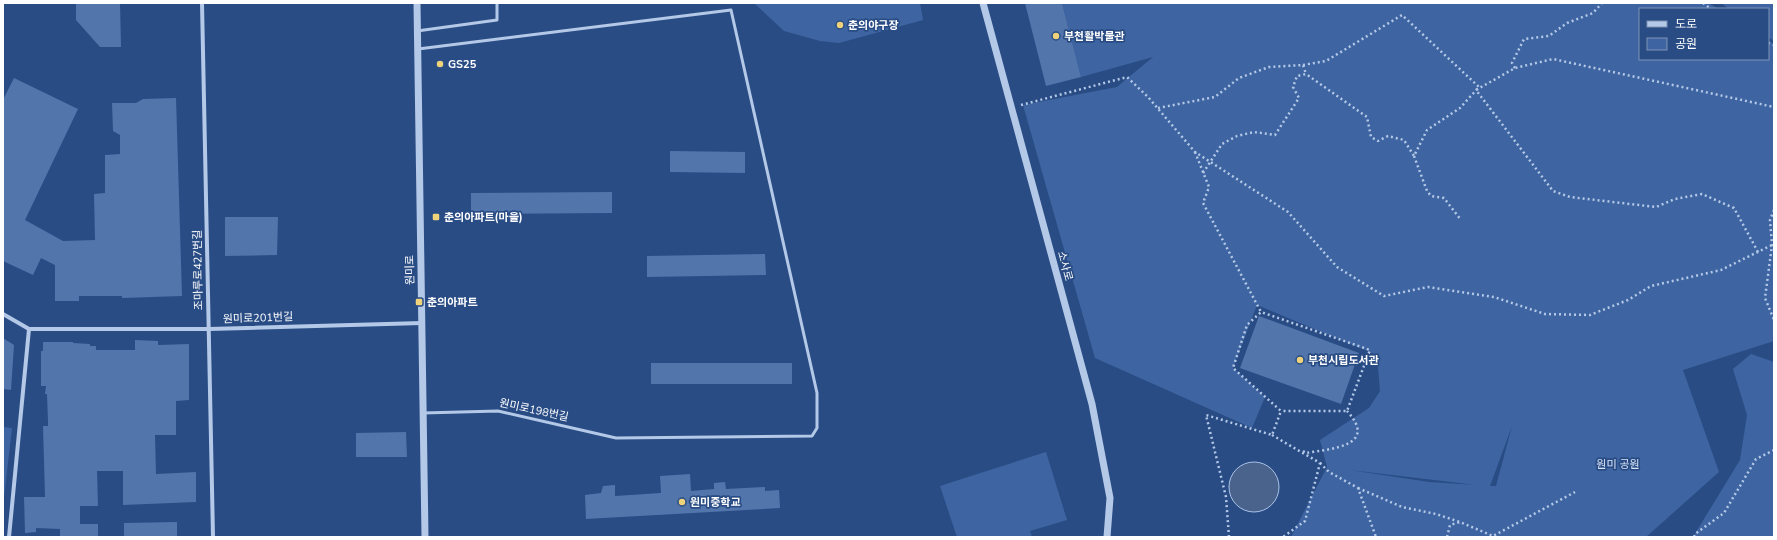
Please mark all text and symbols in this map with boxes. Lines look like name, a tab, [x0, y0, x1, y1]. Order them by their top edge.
legend	[1639, 8, 1769, 60]
text: 도로	[1675, 16, 1697, 32]
place label: 춘의야구장	[848, 18, 899, 33]
marker: 춘의야구장	[835, 20, 845, 30]
place label: 부천활박물관	[1064, 29, 1125, 44]
marker: 부천활박물관	[1051, 31, 1061, 41]
text: 공원	[1675, 36, 1697, 52]
place label: GS25	[448, 57, 477, 72]
marker: GS25	[435, 59, 445, 69]
place label: 춘의아파트(마을)	[444, 210, 523, 225]
marker: 춘의아파트(마을)	[431, 212, 441, 222]
street label: 조마루로427번길	[190, 230, 206, 310]
street label: 소사로	[1054, 249, 1076, 283]
street label: 원미로	[402, 255, 418, 285]
place label: 춘의아파트	[427, 295, 478, 310]
marker: 춘의아파트	[414, 297, 424, 307]
street label: 원미로201번길	[223, 309, 293, 327]
place label: 부천시립도서관	[1308, 353, 1379, 368]
marker: 부천시립도서관	[1295, 355, 1305, 365]
street label: 원미로198번길	[498, 395, 570, 425]
park label: 원미 공원	[1596, 457, 1640, 472]
place label: 원미중학교	[690, 495, 741, 510]
marker: 원미중학교	[677, 497, 687, 507]

